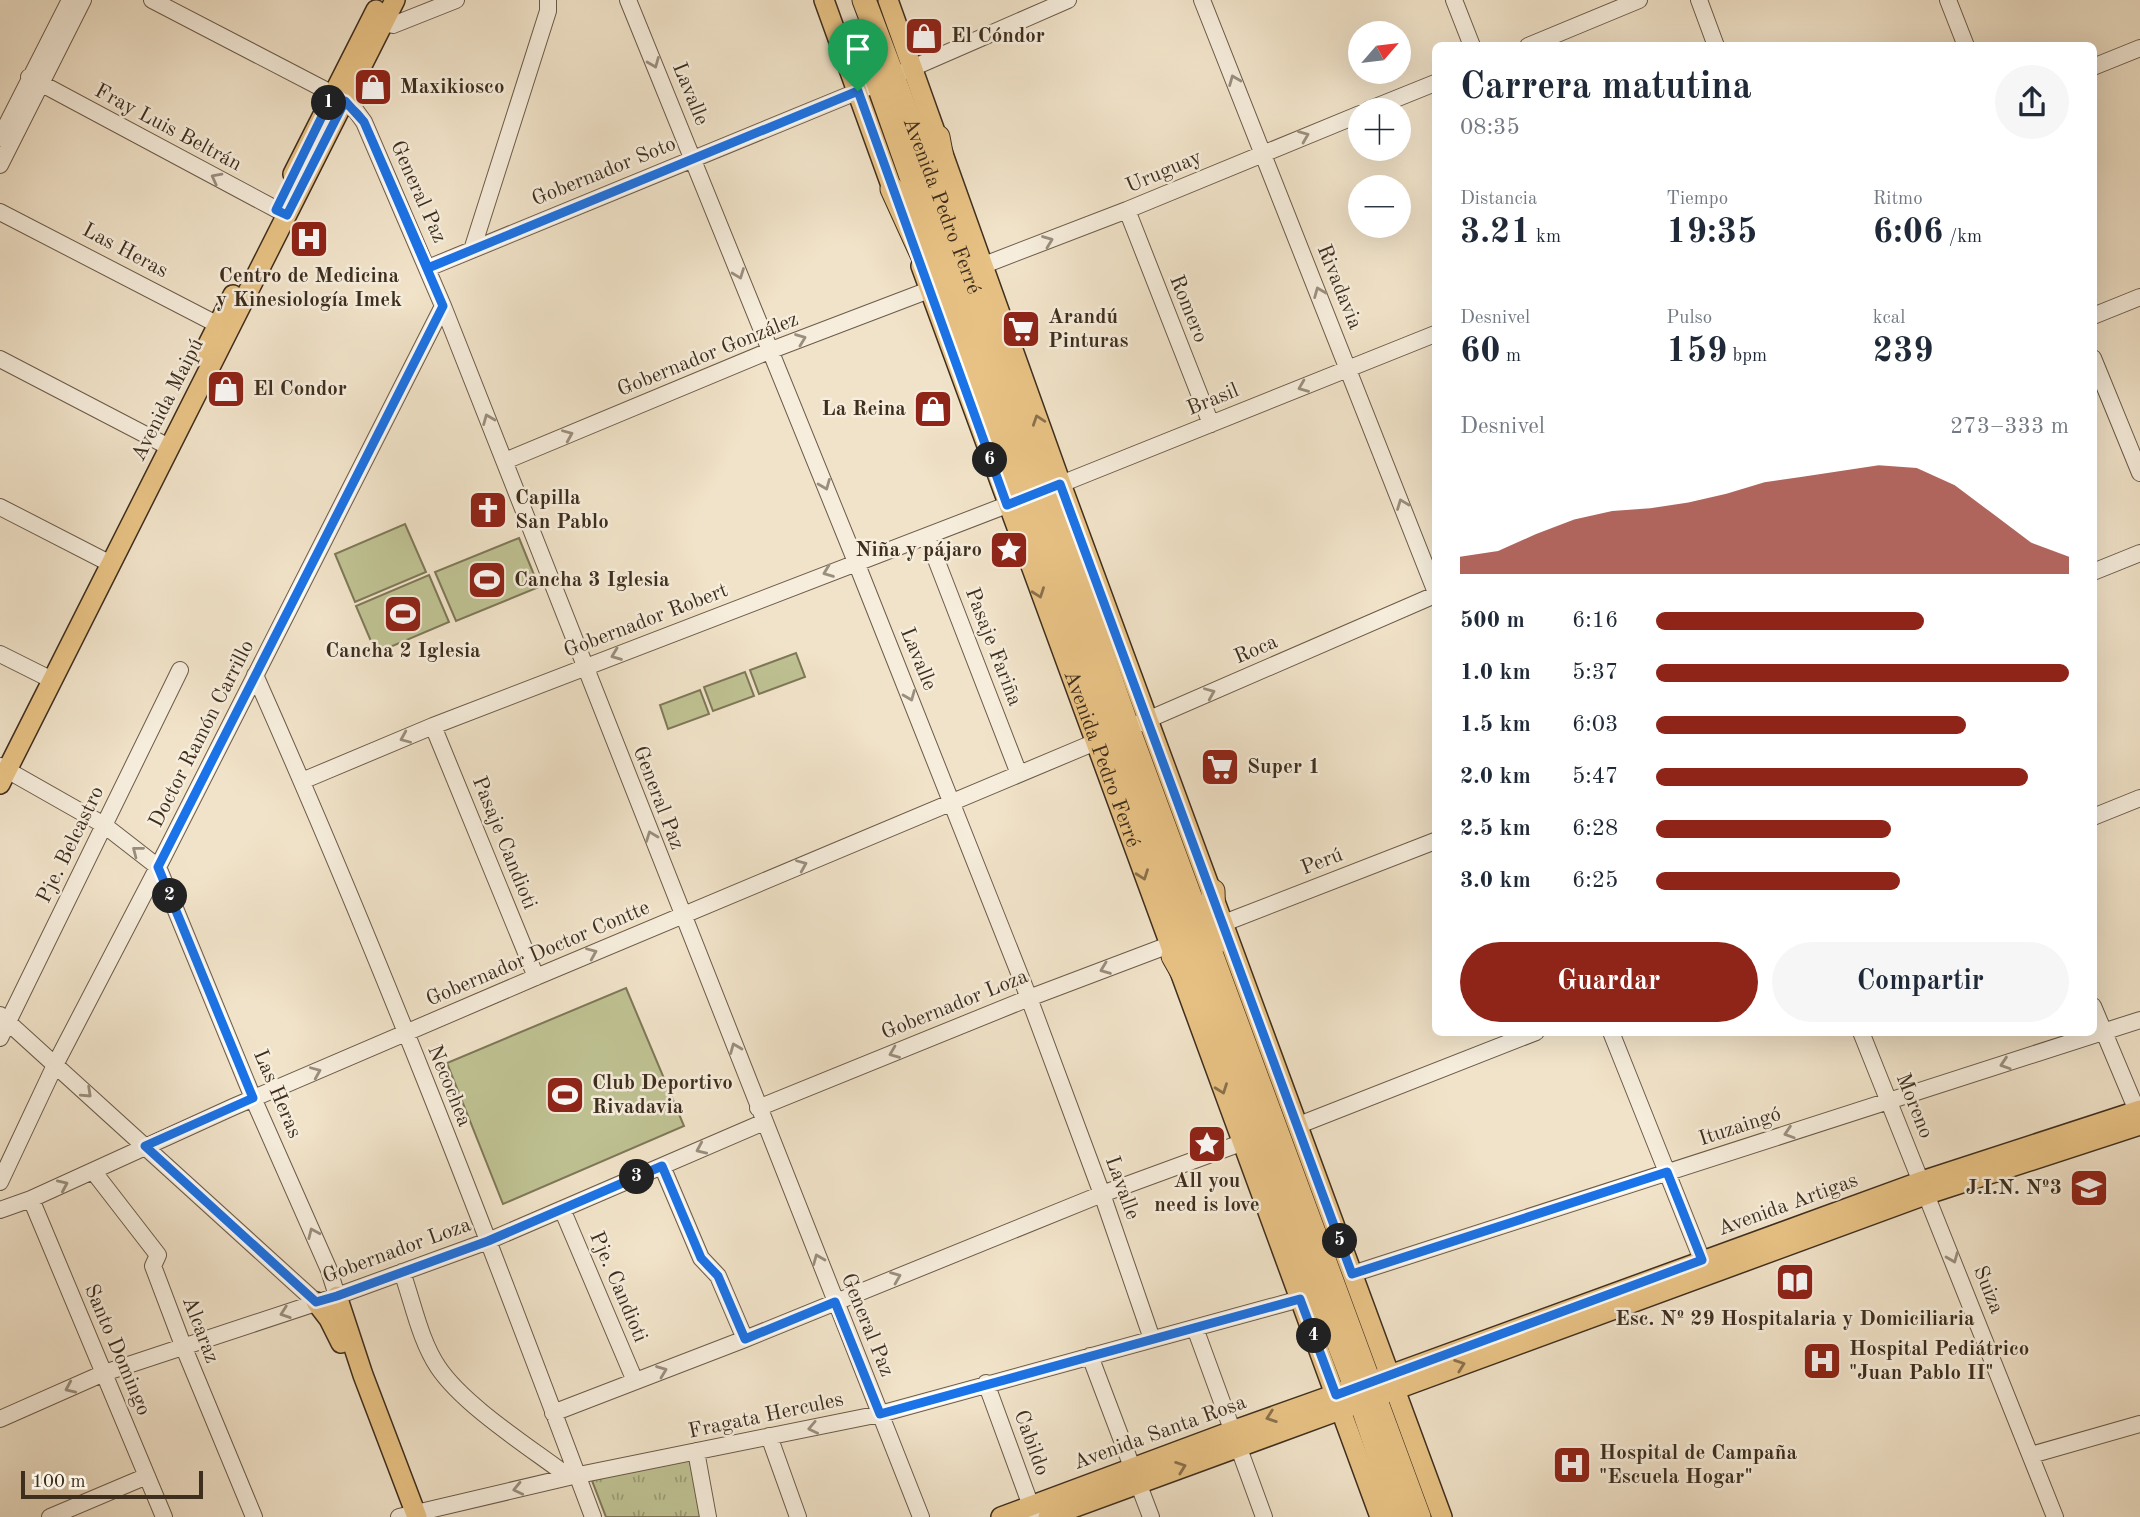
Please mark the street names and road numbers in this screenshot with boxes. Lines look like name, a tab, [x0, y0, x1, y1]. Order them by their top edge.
street label: Lavalle	[668, 60, 712, 128]
street label: Fray Luis Beltrán	[91, 80, 245, 176]
street label: Avenida Pedro Ferré	[899, 115, 985, 297]
street label: Gobernador Soto	[529, 134, 679, 210]
street label: General Paz	[386, 138, 450, 246]
street label: Uruguay	[1123, 147, 1205, 197]
street label: Las Heras	[79, 220, 171, 282]
street label: Rivadavia	[1313, 242, 1365, 332]
street label: Romero	[1165, 272, 1211, 346]
street label: Gobernador González	[614, 309, 802, 401]
street label: Avenida Maipú	[128, 335, 208, 465]
street label: Brasil	[1184, 380, 1242, 420]
street label: Gobernador Robert	[561, 580, 731, 662]
street label: Pasaje Fariña	[961, 585, 1025, 709]
street label: Lavalle	[896, 625, 940, 693]
street label: Roca	[1231, 632, 1281, 668]
street label: Doctor Ramón Carrillo	[146, 637, 258, 831]
street label: Avenida Pedro Ferré	[1060, 668, 1144, 850]
street label: General Paz	[629, 743, 687, 853]
street label: Pasaje Candioti	[468, 774, 540, 912]
street label: Pje. Belcastro	[34, 783, 108, 907]
street label: Perú	[1298, 845, 1346, 879]
street label: Gobernador Doctor Contte	[423, 897, 653, 1011]
street label: Gobernador Loza	[879, 966, 1031, 1044]
street label: Necochea	[423, 1042, 475, 1130]
street label: Las Heras	[249, 1047, 305, 1141]
street label: Moreno	[1892, 1071, 1936, 1141]
street label: Ituzaingó	[1696, 1104, 1784, 1150]
street label: Lavalle	[1101, 1154, 1143, 1222]
street label: Avenida Artigas	[1715, 1170, 1861, 1240]
street label: Gobernador Loza	[320, 1214, 474, 1288]
street label: Pje. Candioti	[585, 1228, 651, 1346]
street label: Suiza	[1969, 1263, 2007, 1317]
street label: General Paz	[837, 1270, 897, 1380]
street label: Santo Domingo	[80, 1281, 154, 1419]
street label: Alcaraz	[178, 1294, 222, 1366]
street label: Fragata Hercules	[686, 1389, 846, 1443]
street label: Avenida Santa Rosa	[1071, 1392, 1249, 1474]
street label: Cabildo	[1010, 1407, 1052, 1479]

